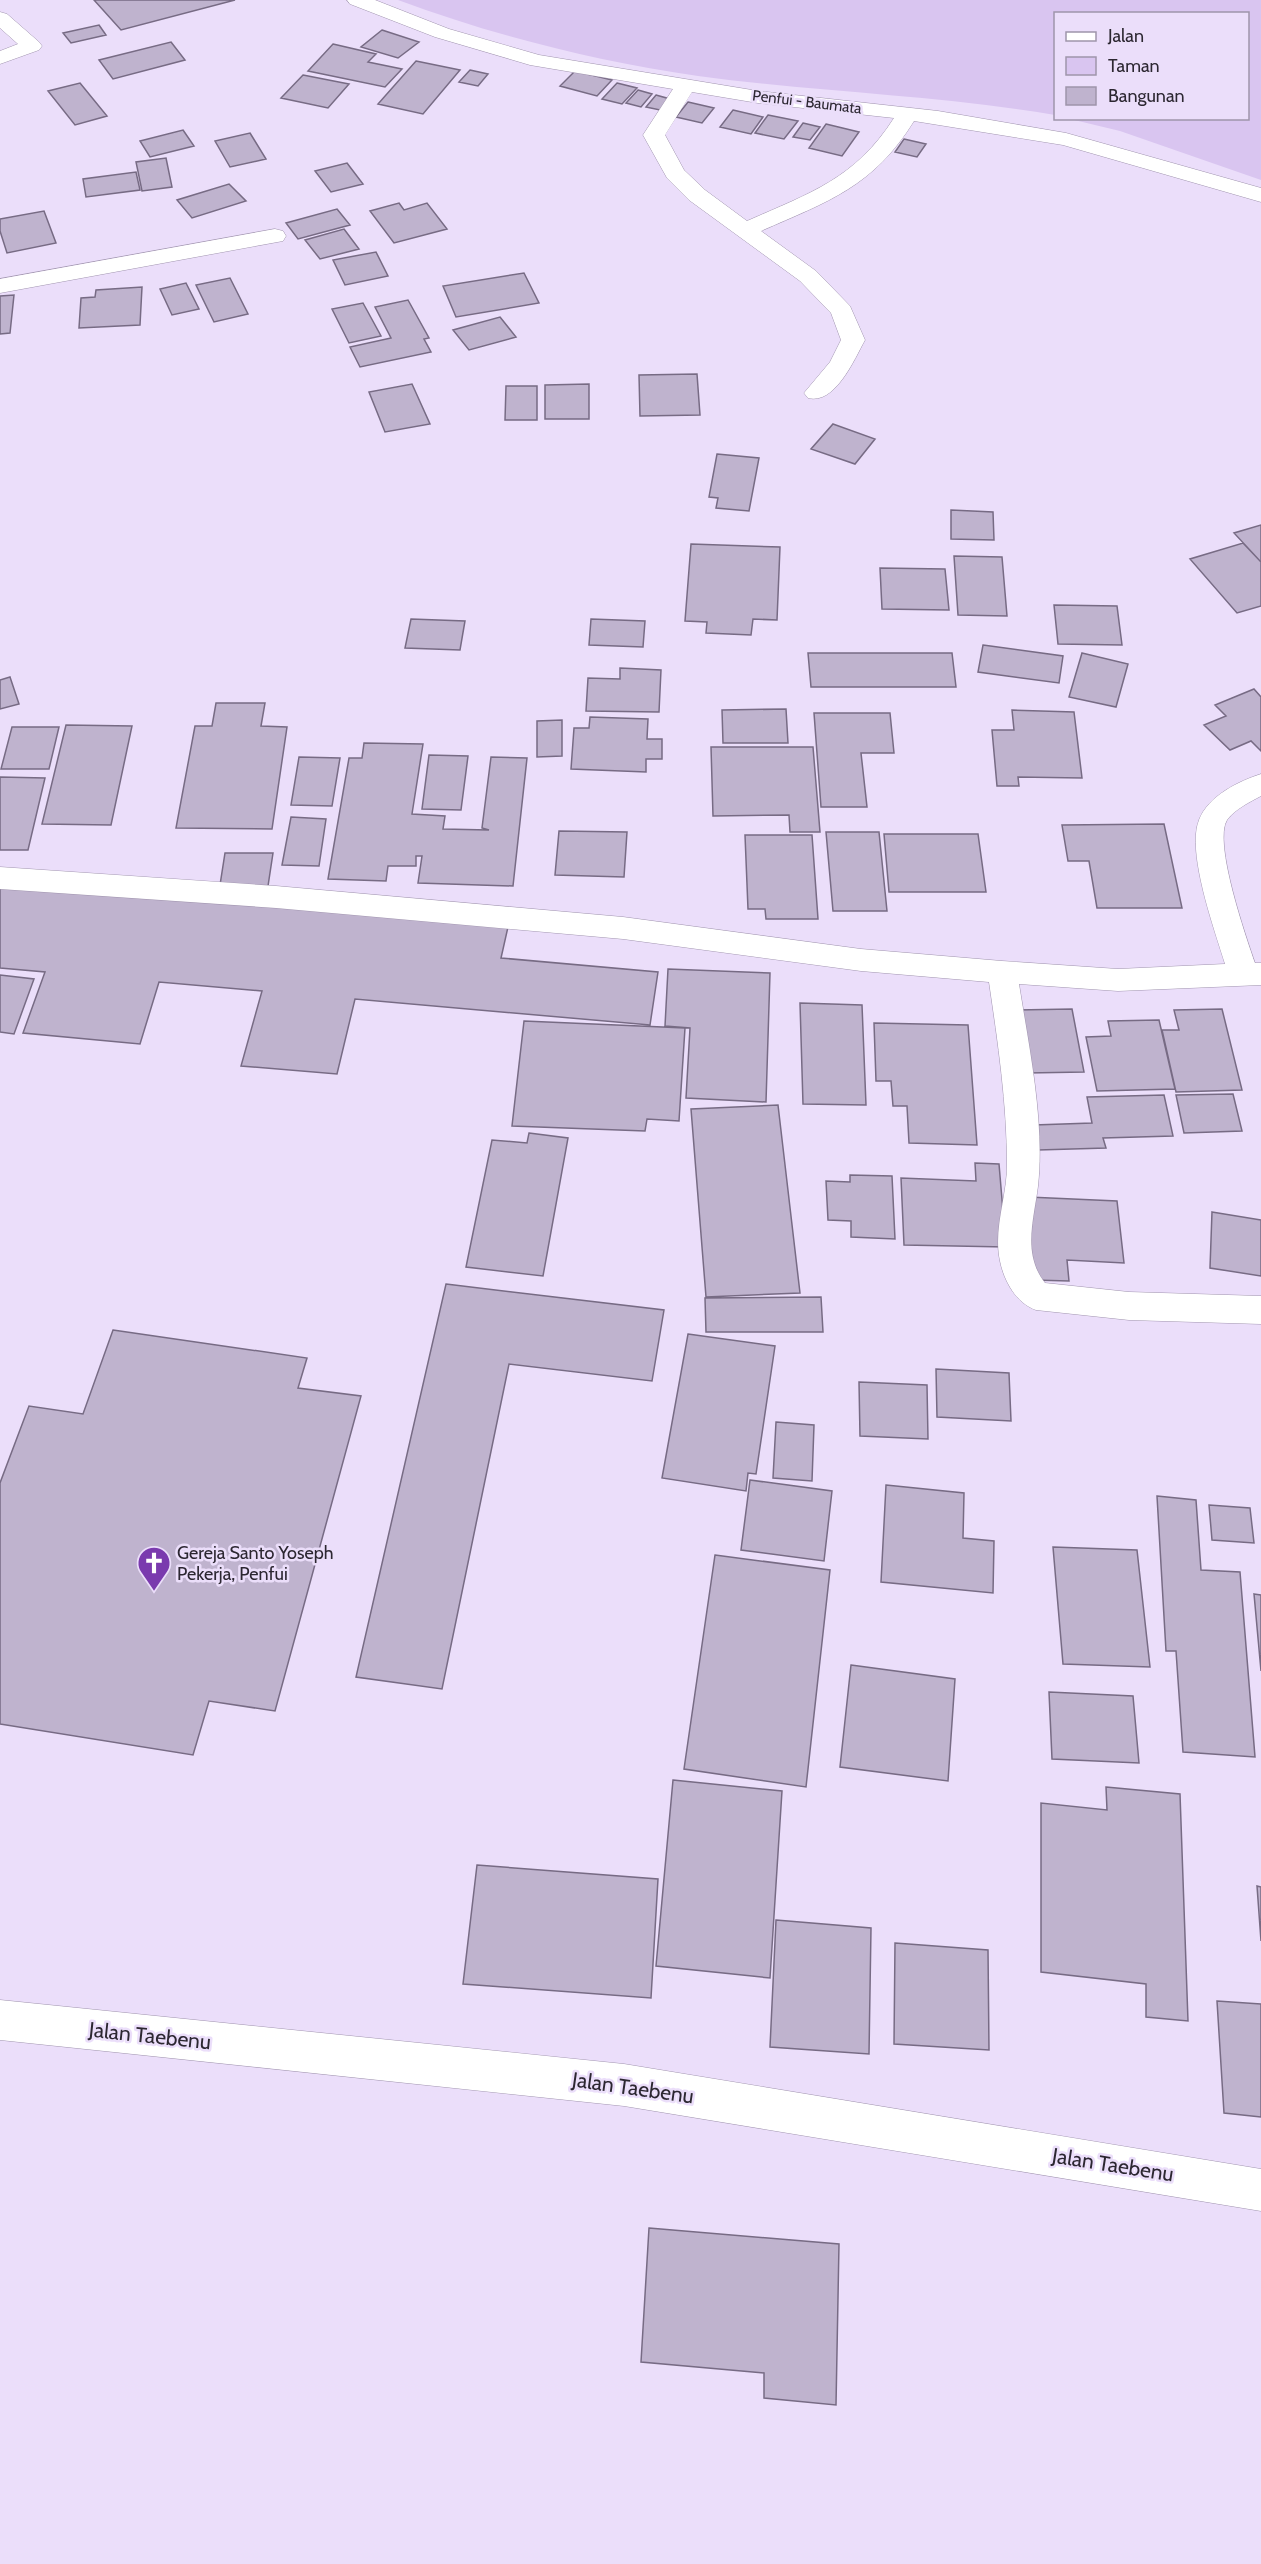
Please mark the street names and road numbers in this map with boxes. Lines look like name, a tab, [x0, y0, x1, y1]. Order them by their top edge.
street label: Penfui - Baumata	[751, 86, 863, 118]
street label: Jalan Taebenu	[87, 2017, 212, 2054]
street label: Jalan Taebenu	[570, 2066, 696, 2108]
street label: Jalan Taebenu	[1050, 2142, 1176, 2186]

